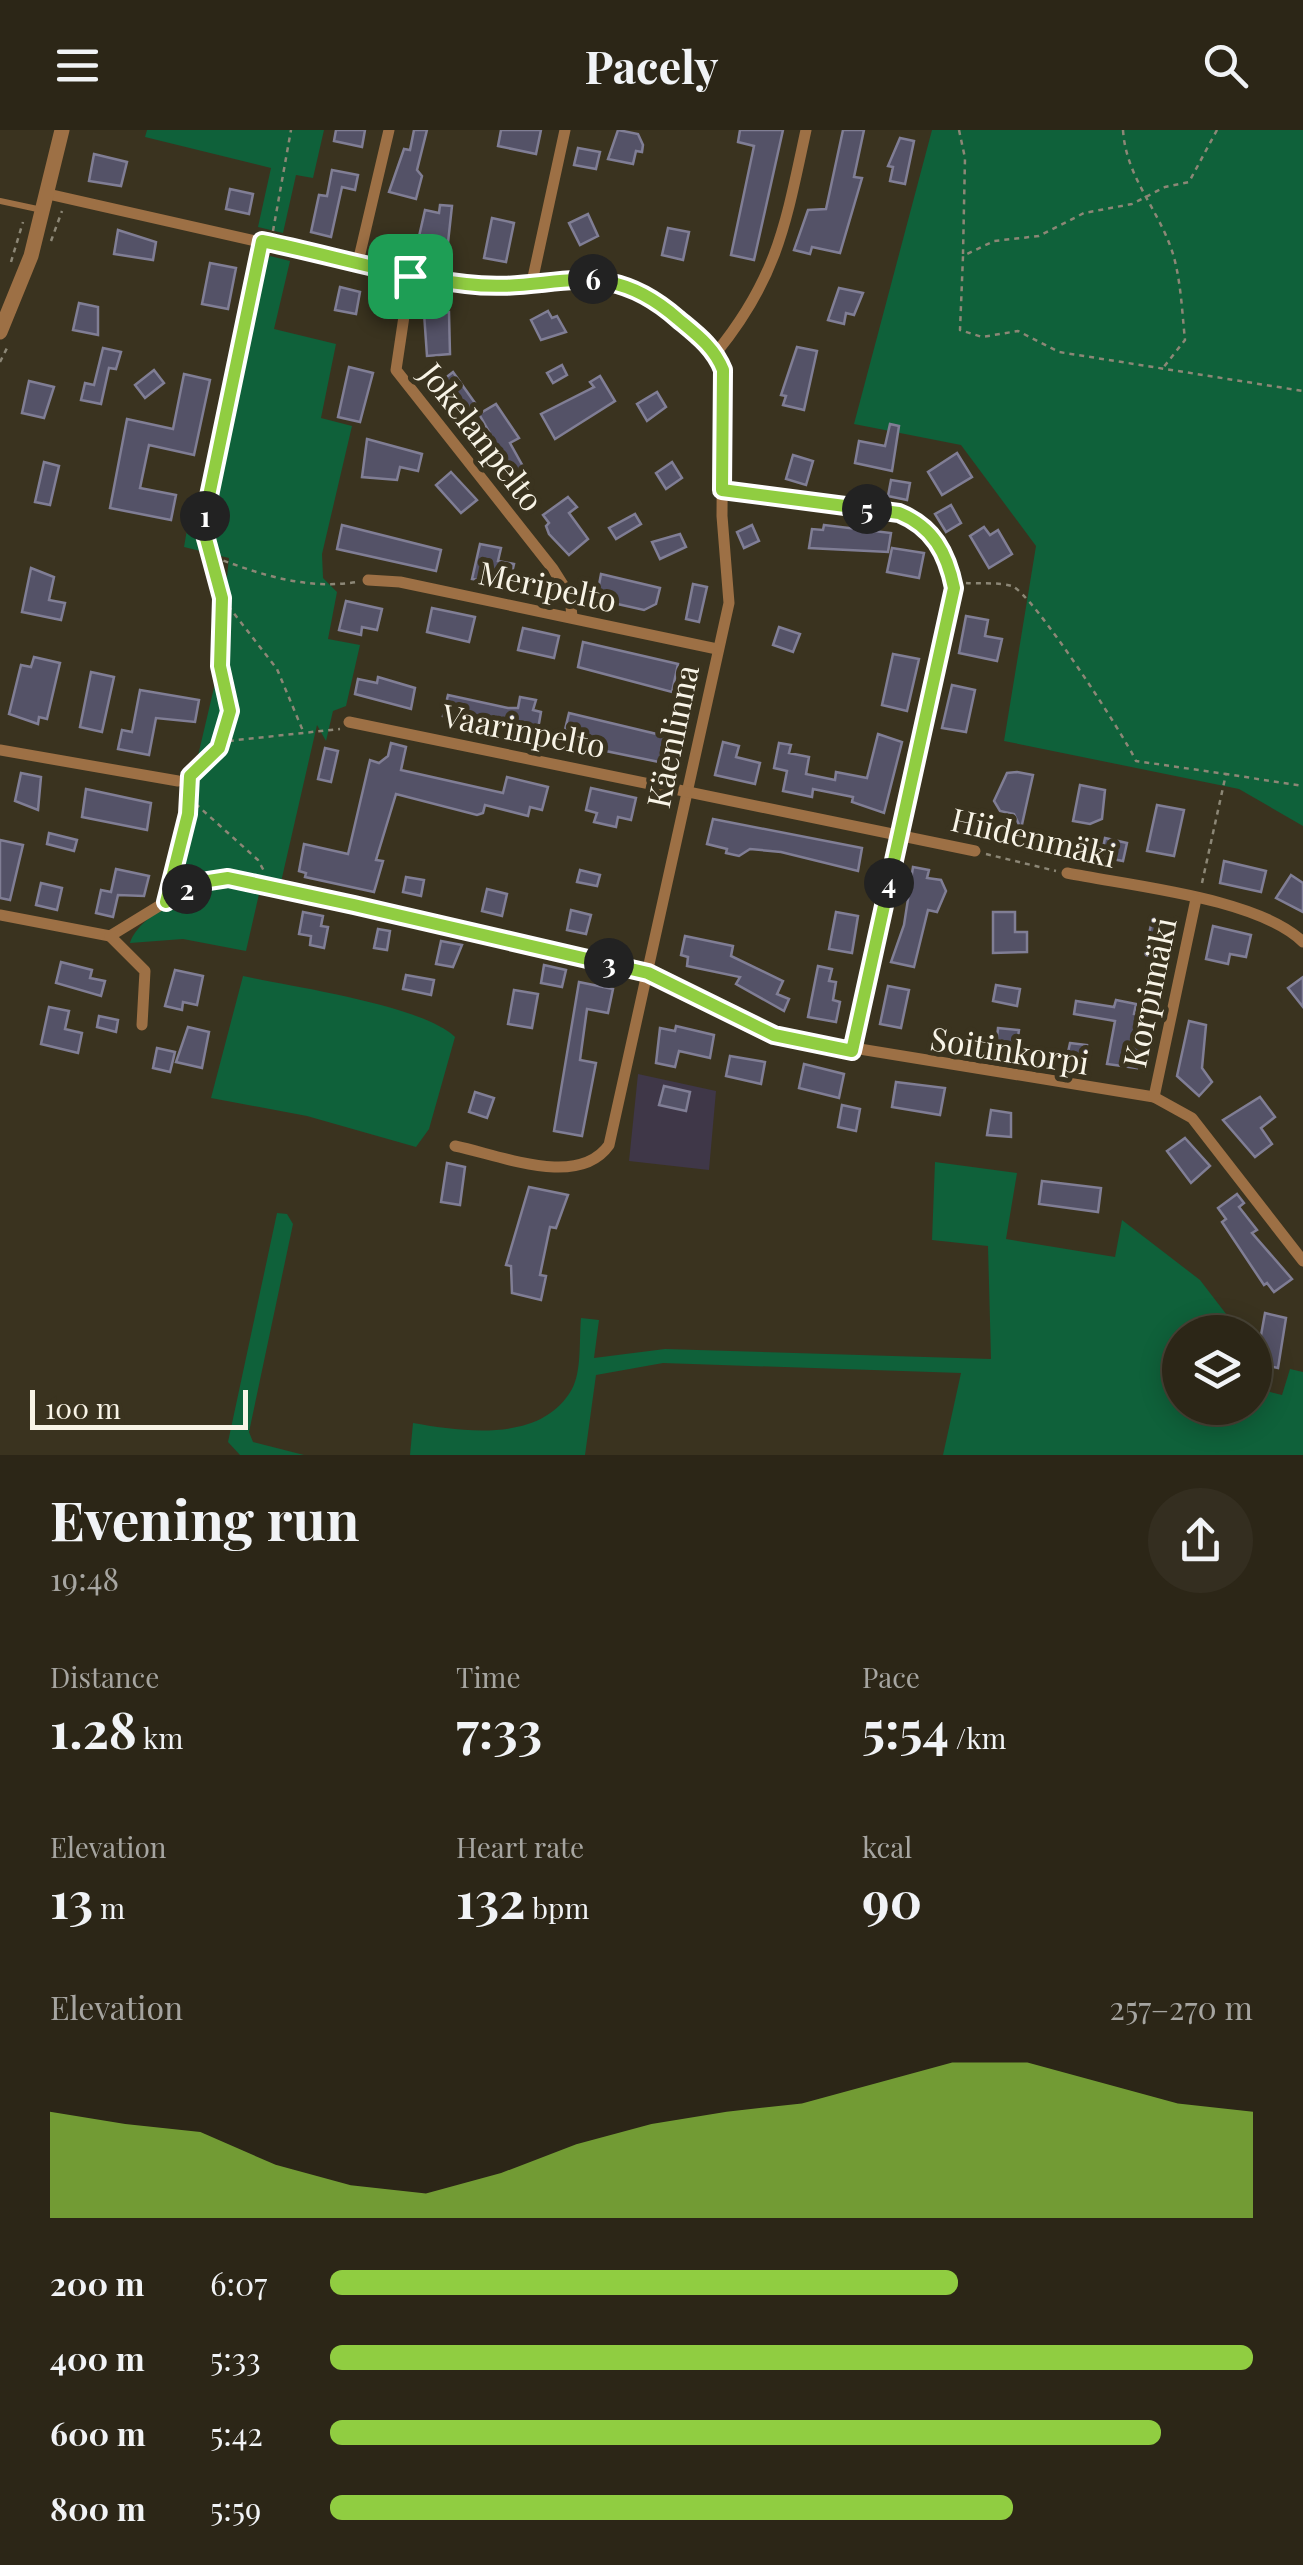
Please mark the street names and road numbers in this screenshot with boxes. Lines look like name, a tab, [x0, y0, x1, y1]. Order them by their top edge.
street label: Jokelanpelto	[411, 352, 554, 519]
street label: Meripelto	[475, 549, 621, 621]
street label: Käenlinna	[635, 661, 707, 811]
street label: Vaarinpelto	[438, 692, 609, 766]
street label: Hiidenmäki	[947, 796, 1121, 876]
street label: Korpimäki	[1111, 913, 1185, 1071]
street label: Soitinkorpi	[927, 1015, 1093, 1083]

